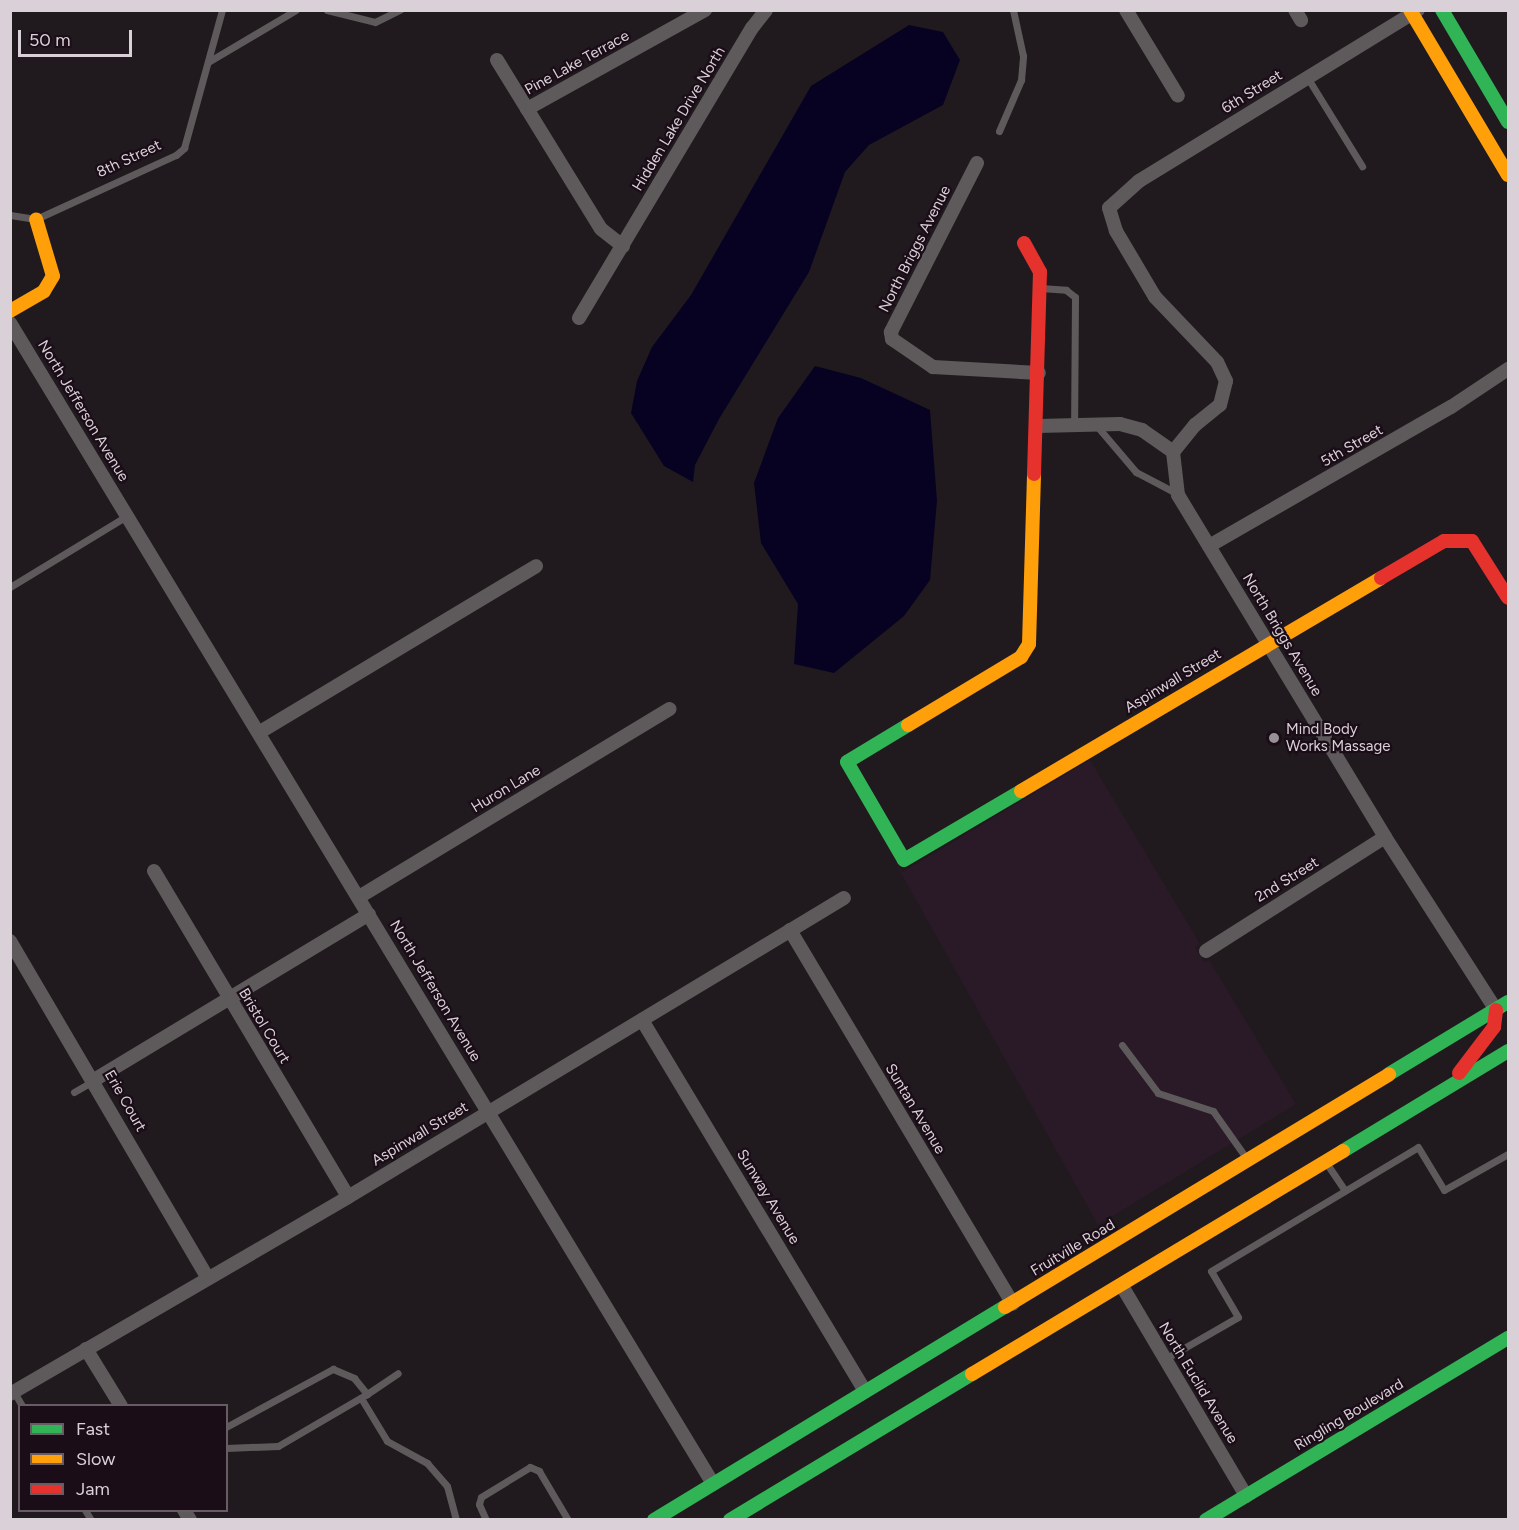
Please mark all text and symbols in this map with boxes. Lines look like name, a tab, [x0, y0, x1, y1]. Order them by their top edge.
scale bar	[21, 18, 135, 56]
street label: Pine Lake Terrace	[522, 27, 632, 99]
text: 50 m	[29, 29, 71, 51]
street label: Hidden Lake Drive North	[629, 44, 729, 194]
street label: 6th Street	[1218, 66, 1286, 118]
street label: 8th Street	[94, 136, 164, 182]
street label: North Briggs Avenue	[875, 183, 955, 315]
street label: North Jefferson Avenue	[34, 337, 132, 485]
street label: 5th Street	[1318, 421, 1386, 471]
street label: North Briggs Avenue	[1238, 570, 1326, 700]
street label: Aspinwall Street	[1122, 645, 1224, 717]
place label: Mind Body Works Massage	[1286, 720, 1390, 755]
marker: Mind Body Works Massage	[1267, 731, 1281, 745]
street label: Huron Lane	[468, 761, 544, 817]
street label: 2nd Street	[1252, 853, 1322, 907]
street label: North Jefferson Avenue	[386, 917, 484, 1065]
street label: Bristol Court	[234, 985, 294, 1067]
street label: Suntan Avenue	[881, 1061, 949, 1157]
street label: Erie Court	[100, 1067, 150, 1135]
street label: Aspinwall Street	[369, 1098, 471, 1170]
street label: Sunway Avenue	[733, 1146, 803, 1248]
street label: Fruitville Road	[1028, 1216, 1118, 1280]
street label: North Euclid Avenue	[1155, 1319, 1241, 1447]
street label: Ringling Boulevard	[1291, 1375, 1407, 1455]
legend	[18, 1404, 228, 1512]
text: Fast	[76, 1418, 110, 1440]
text: Slow	[76, 1448, 115, 1470]
text: Jam	[76, 1478, 110, 1500]

